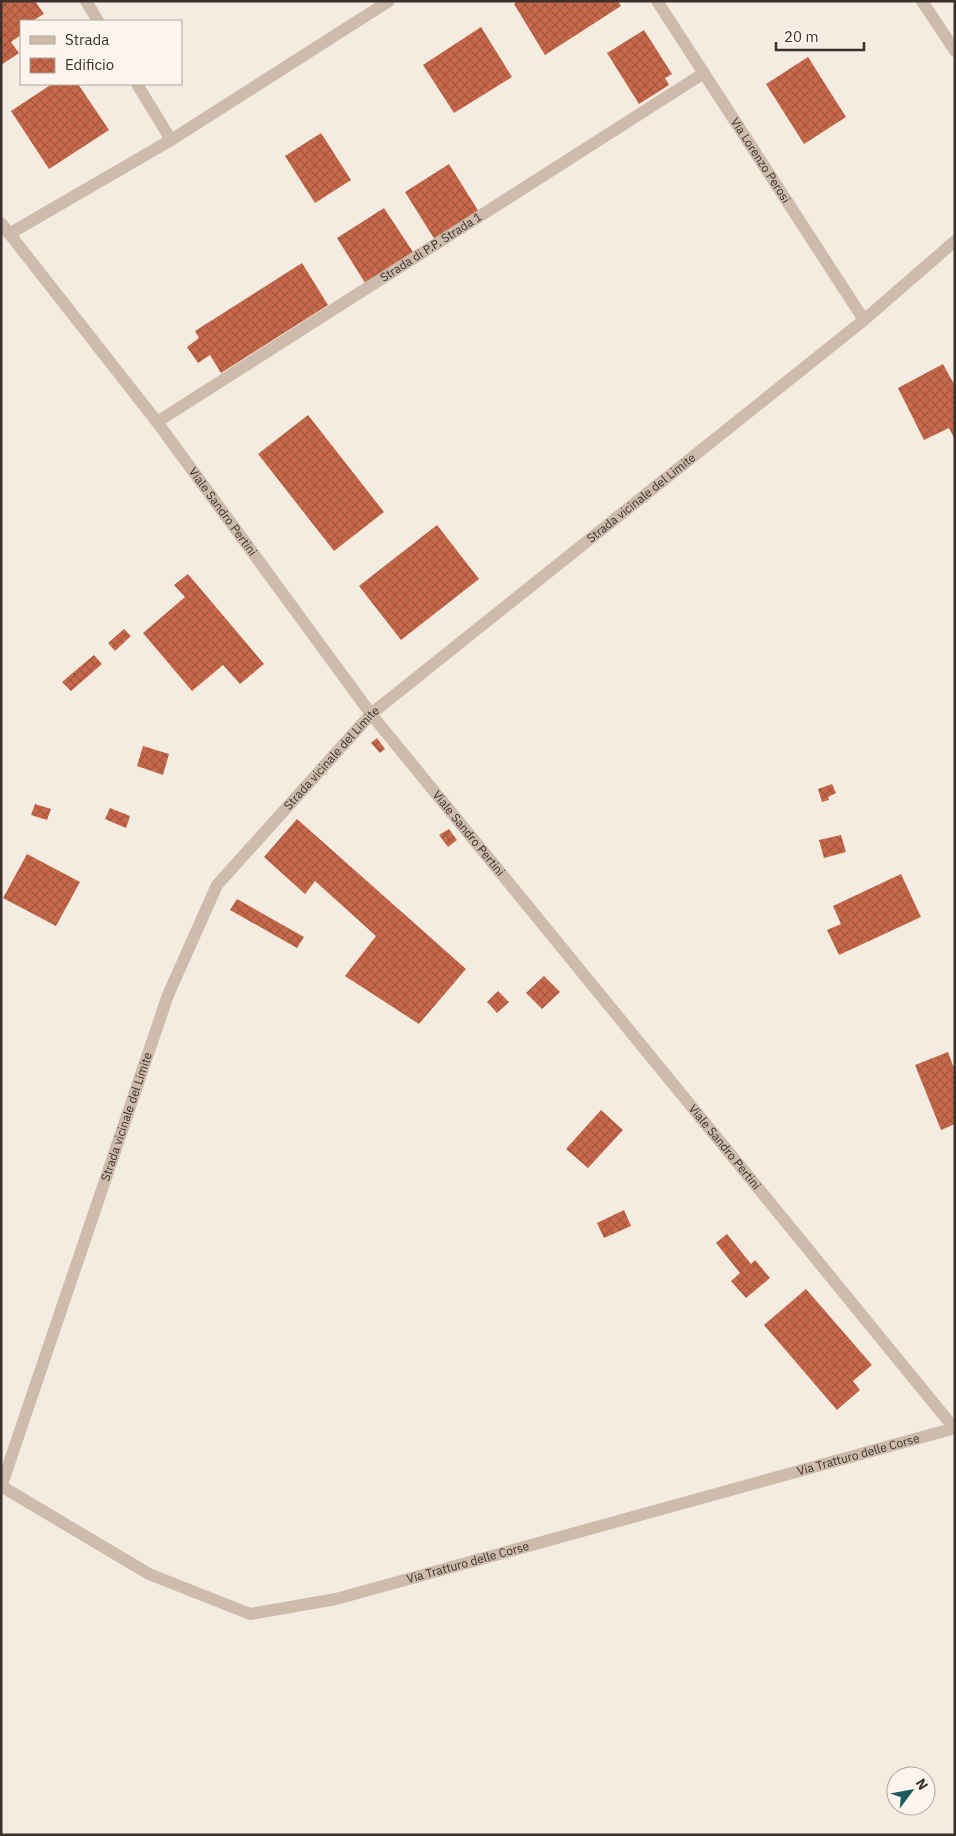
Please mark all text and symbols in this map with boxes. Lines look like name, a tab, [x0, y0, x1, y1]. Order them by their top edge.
legend	[20, 20, 182, 85]
scale bar	[776, 20, 864, 52]
text: 20 m	[784, 27, 819, 46]
text: Strada	[65, 30, 109, 49]
text: Edificio	[65, 55, 114, 74]
street label: Via Lorenzo Perosi	[728, 115, 794, 206]
street label: Strada di P.P. Strada 1	[377, 209, 484, 285]
street label: Strada vicinale del Limite	[583, 449, 699, 546]
street label: Viale Sandro Pertini	[186, 464, 260, 558]
street label: Strada vicinale del Limite	[280, 702, 382, 813]
street label: Viale Sandro Pertini	[430, 787, 508, 879]
street label: Strada vicinale del Limite	[97, 1050, 155, 1183]
street label: Viale Sandro Pertini	[686, 1101, 764, 1192]
street label: Via Tratturo delle Corse	[795, 1430, 921, 1478]
street label: Via Tratturo delle Corse	[405, 1538, 531, 1586]
north arrow	[886, 1766, 936, 1816]
text: N	[912, 1775, 932, 1793]

